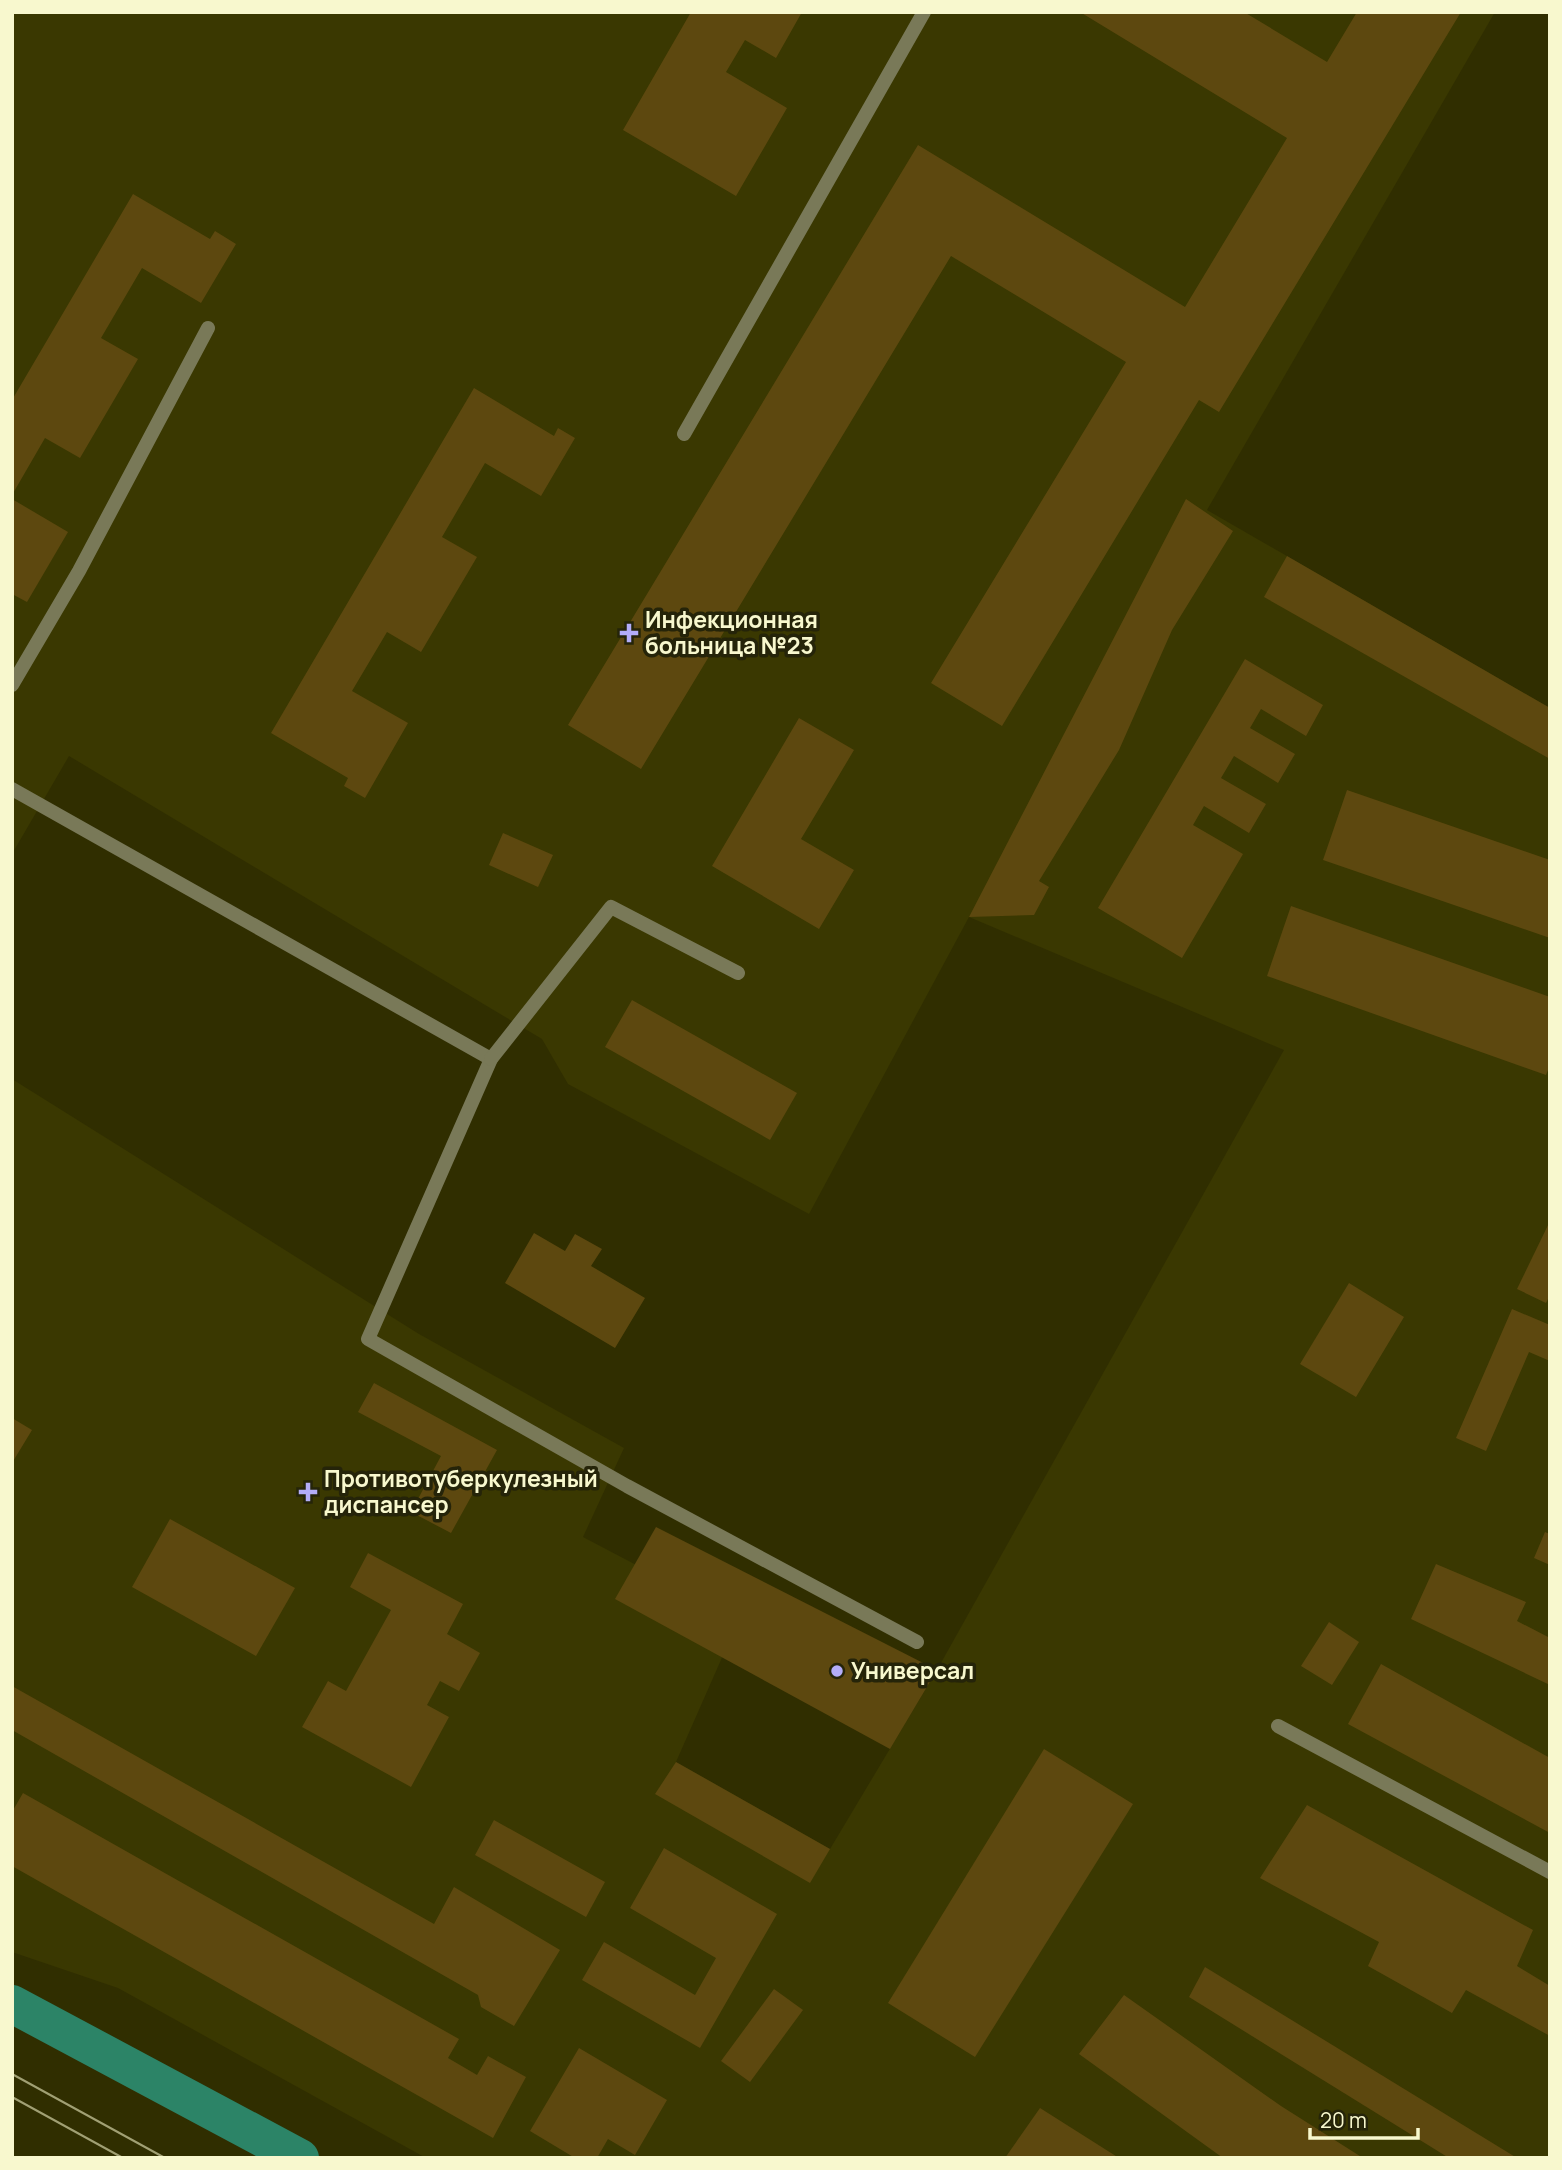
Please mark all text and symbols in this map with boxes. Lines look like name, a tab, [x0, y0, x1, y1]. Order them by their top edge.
place label: Инфекционная больница №23	[645, 603, 818, 661]
marker: Инфекционная больница №23	[619, 623, 639, 643]
place label: Противотуберкулезный диспансер	[324, 1462, 598, 1520]
marker: Противотуберкулезный диспансер	[298, 1482, 318, 1502]
place label: Универсал	[851, 1654, 974, 1686]
marker: Универсал	[829, 1663, 845, 1679]
scale bar	[1310, 2096, 1418, 2140]
text: 20 m	[1320, 2106, 1367, 2134]

